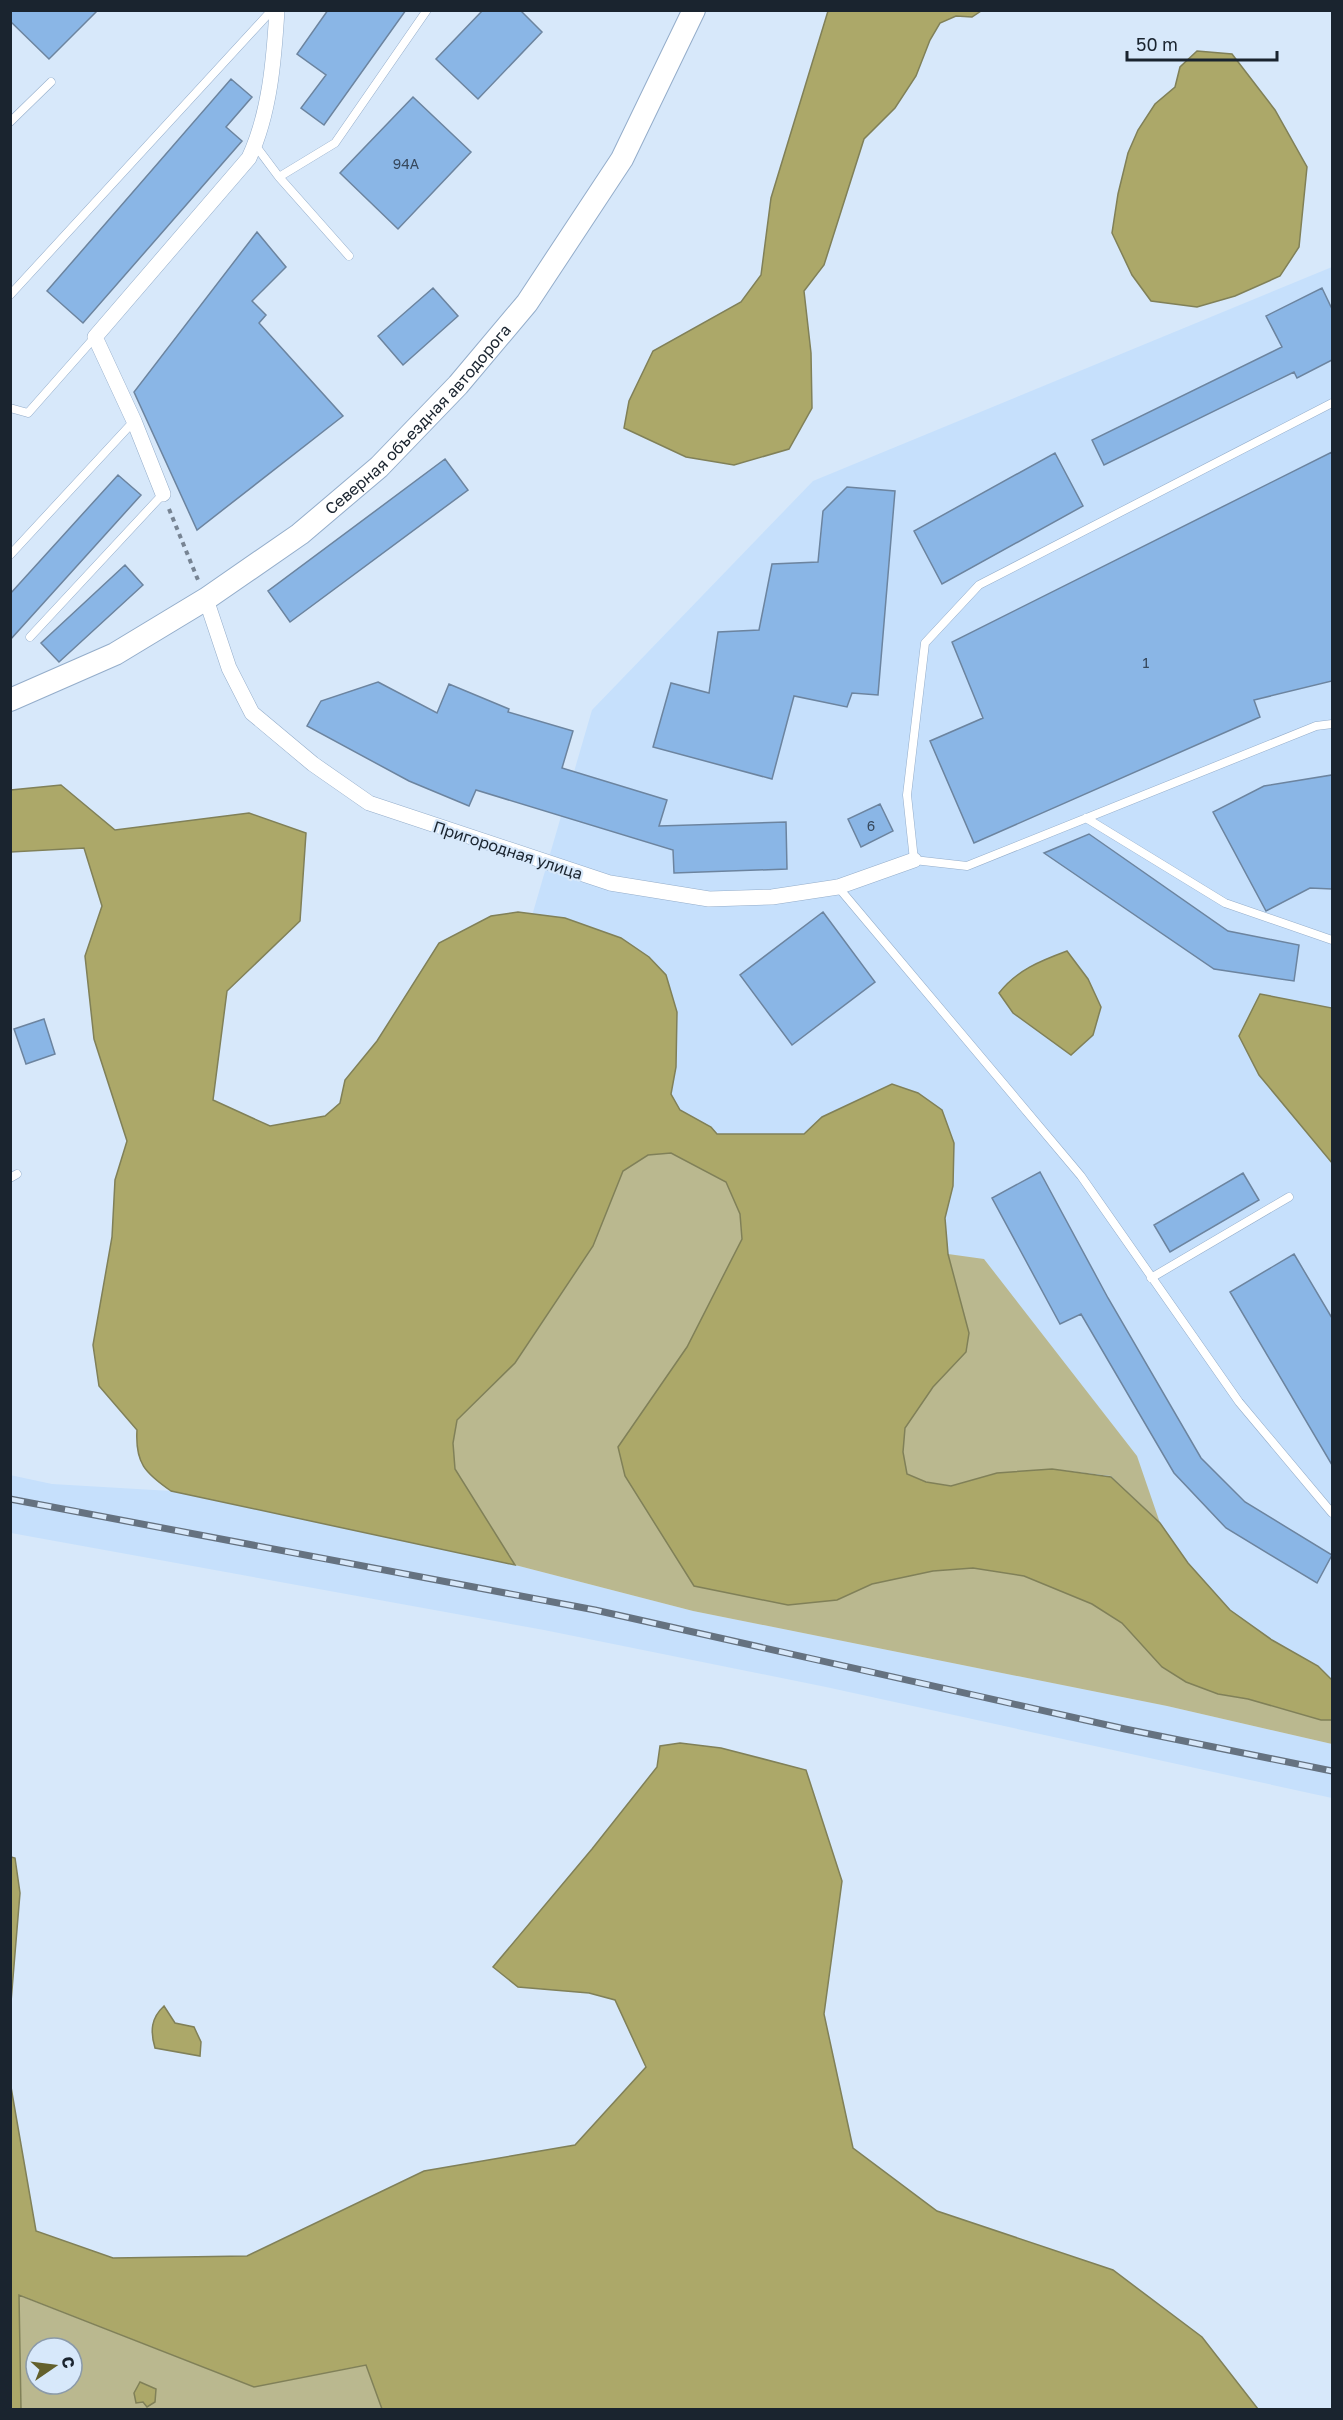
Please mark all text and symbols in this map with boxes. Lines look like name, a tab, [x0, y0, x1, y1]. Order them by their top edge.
scale bar	[1127, 24, 1277, 62]
text: 50 m	[1136, 33, 1178, 55]
house number: 94А	[393, 155, 420, 172]
street label: Северная объездная автодорога	[321, 320, 515, 519]
house number: 1	[1143, 654, 1150, 671]
street label: Пригородная улица	[431, 816, 585, 884]
house number: 6	[867, 817, 875, 834]
north arrow	[24, 2336, 84, 2396]
text: С	[57, 2354, 80, 2370]

